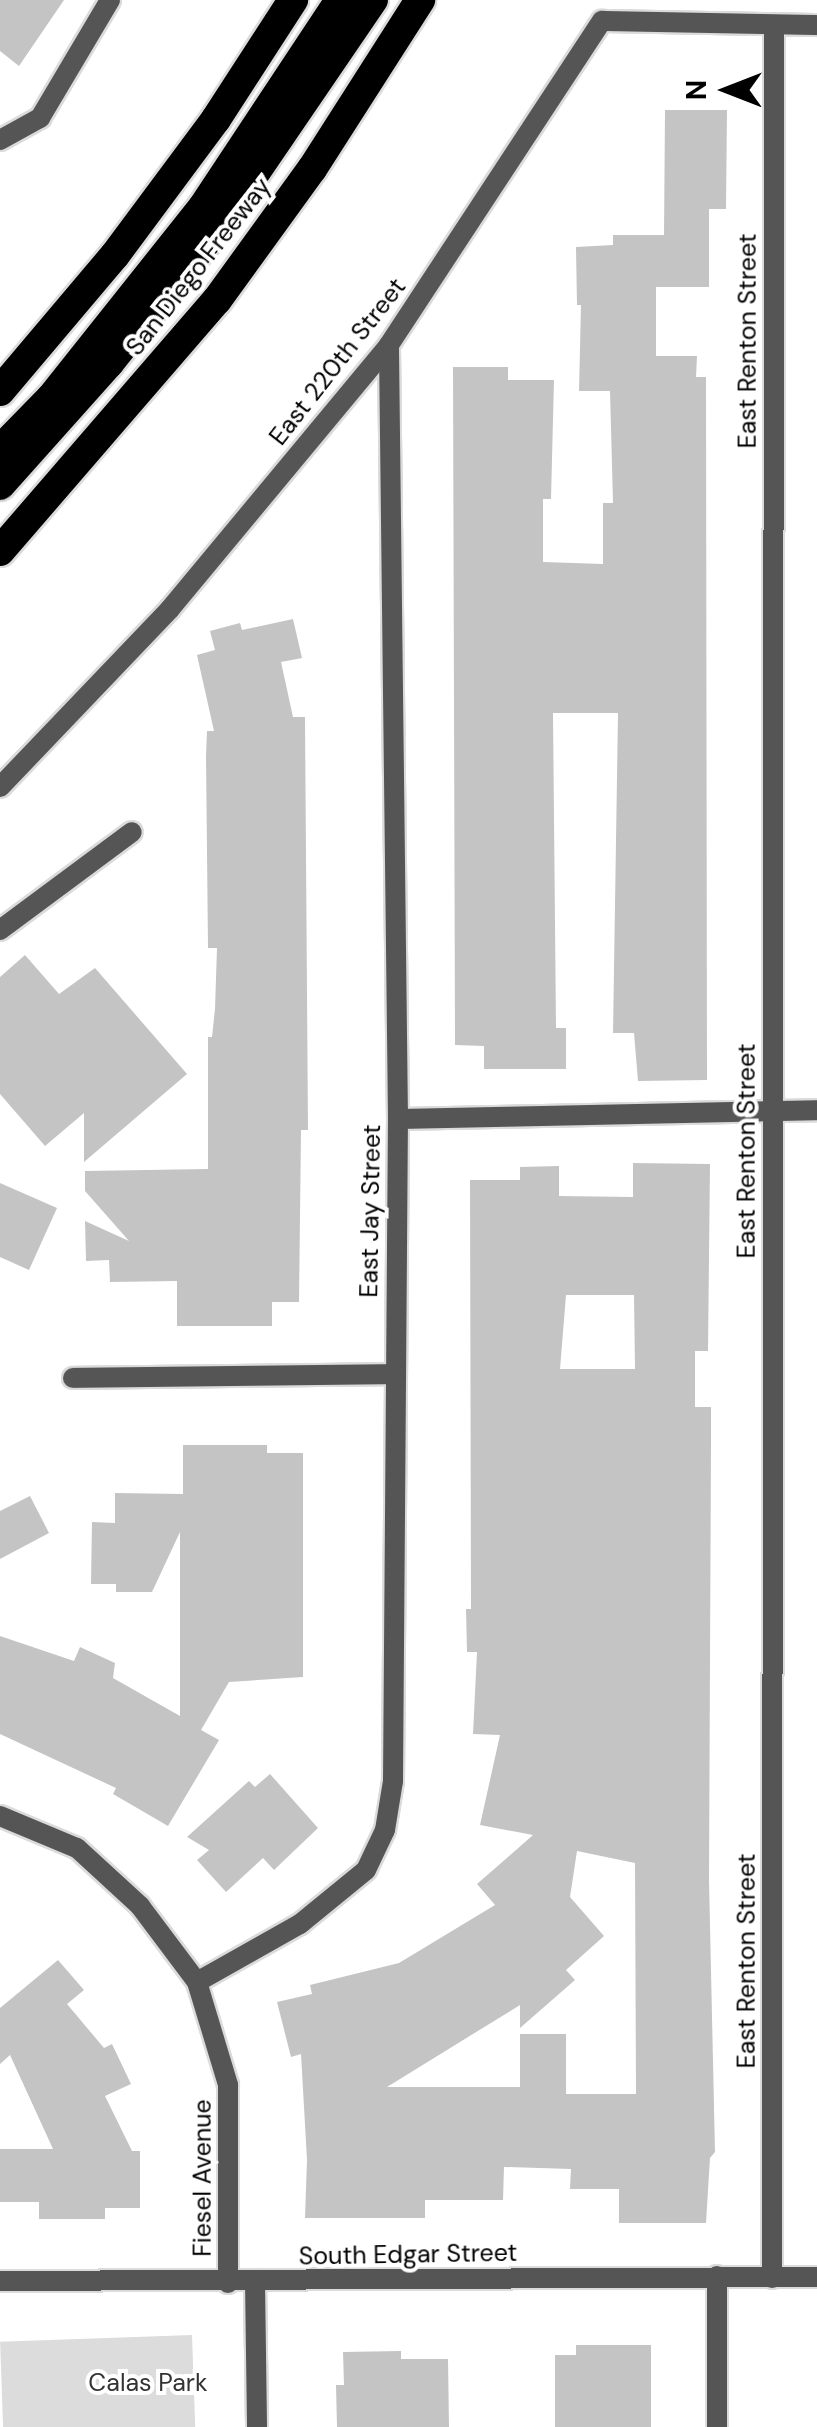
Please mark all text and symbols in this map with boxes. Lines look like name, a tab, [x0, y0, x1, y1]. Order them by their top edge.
north arrow	[677, 40, 777, 140]
text: N	[678, 80, 715, 100]
street label: San Diego Freeway	[120, 172, 278, 362]
street label: East Renton Street	[733, 234, 763, 448]
street label: East 220th Street	[264, 273, 412, 451]
street label: East Renton Street	[732, 1044, 762, 1258]
street label: East Jay Street	[354, 1124, 388, 1298]
street label: East Renton Street	[732, 1854, 762, 2068]
street label: Fiesel Avenue	[188, 2099, 218, 2257]
street label: South Edgar Street	[298, 2238, 518, 2272]
park label: Calas Park	[88, 2368, 208, 2398]

